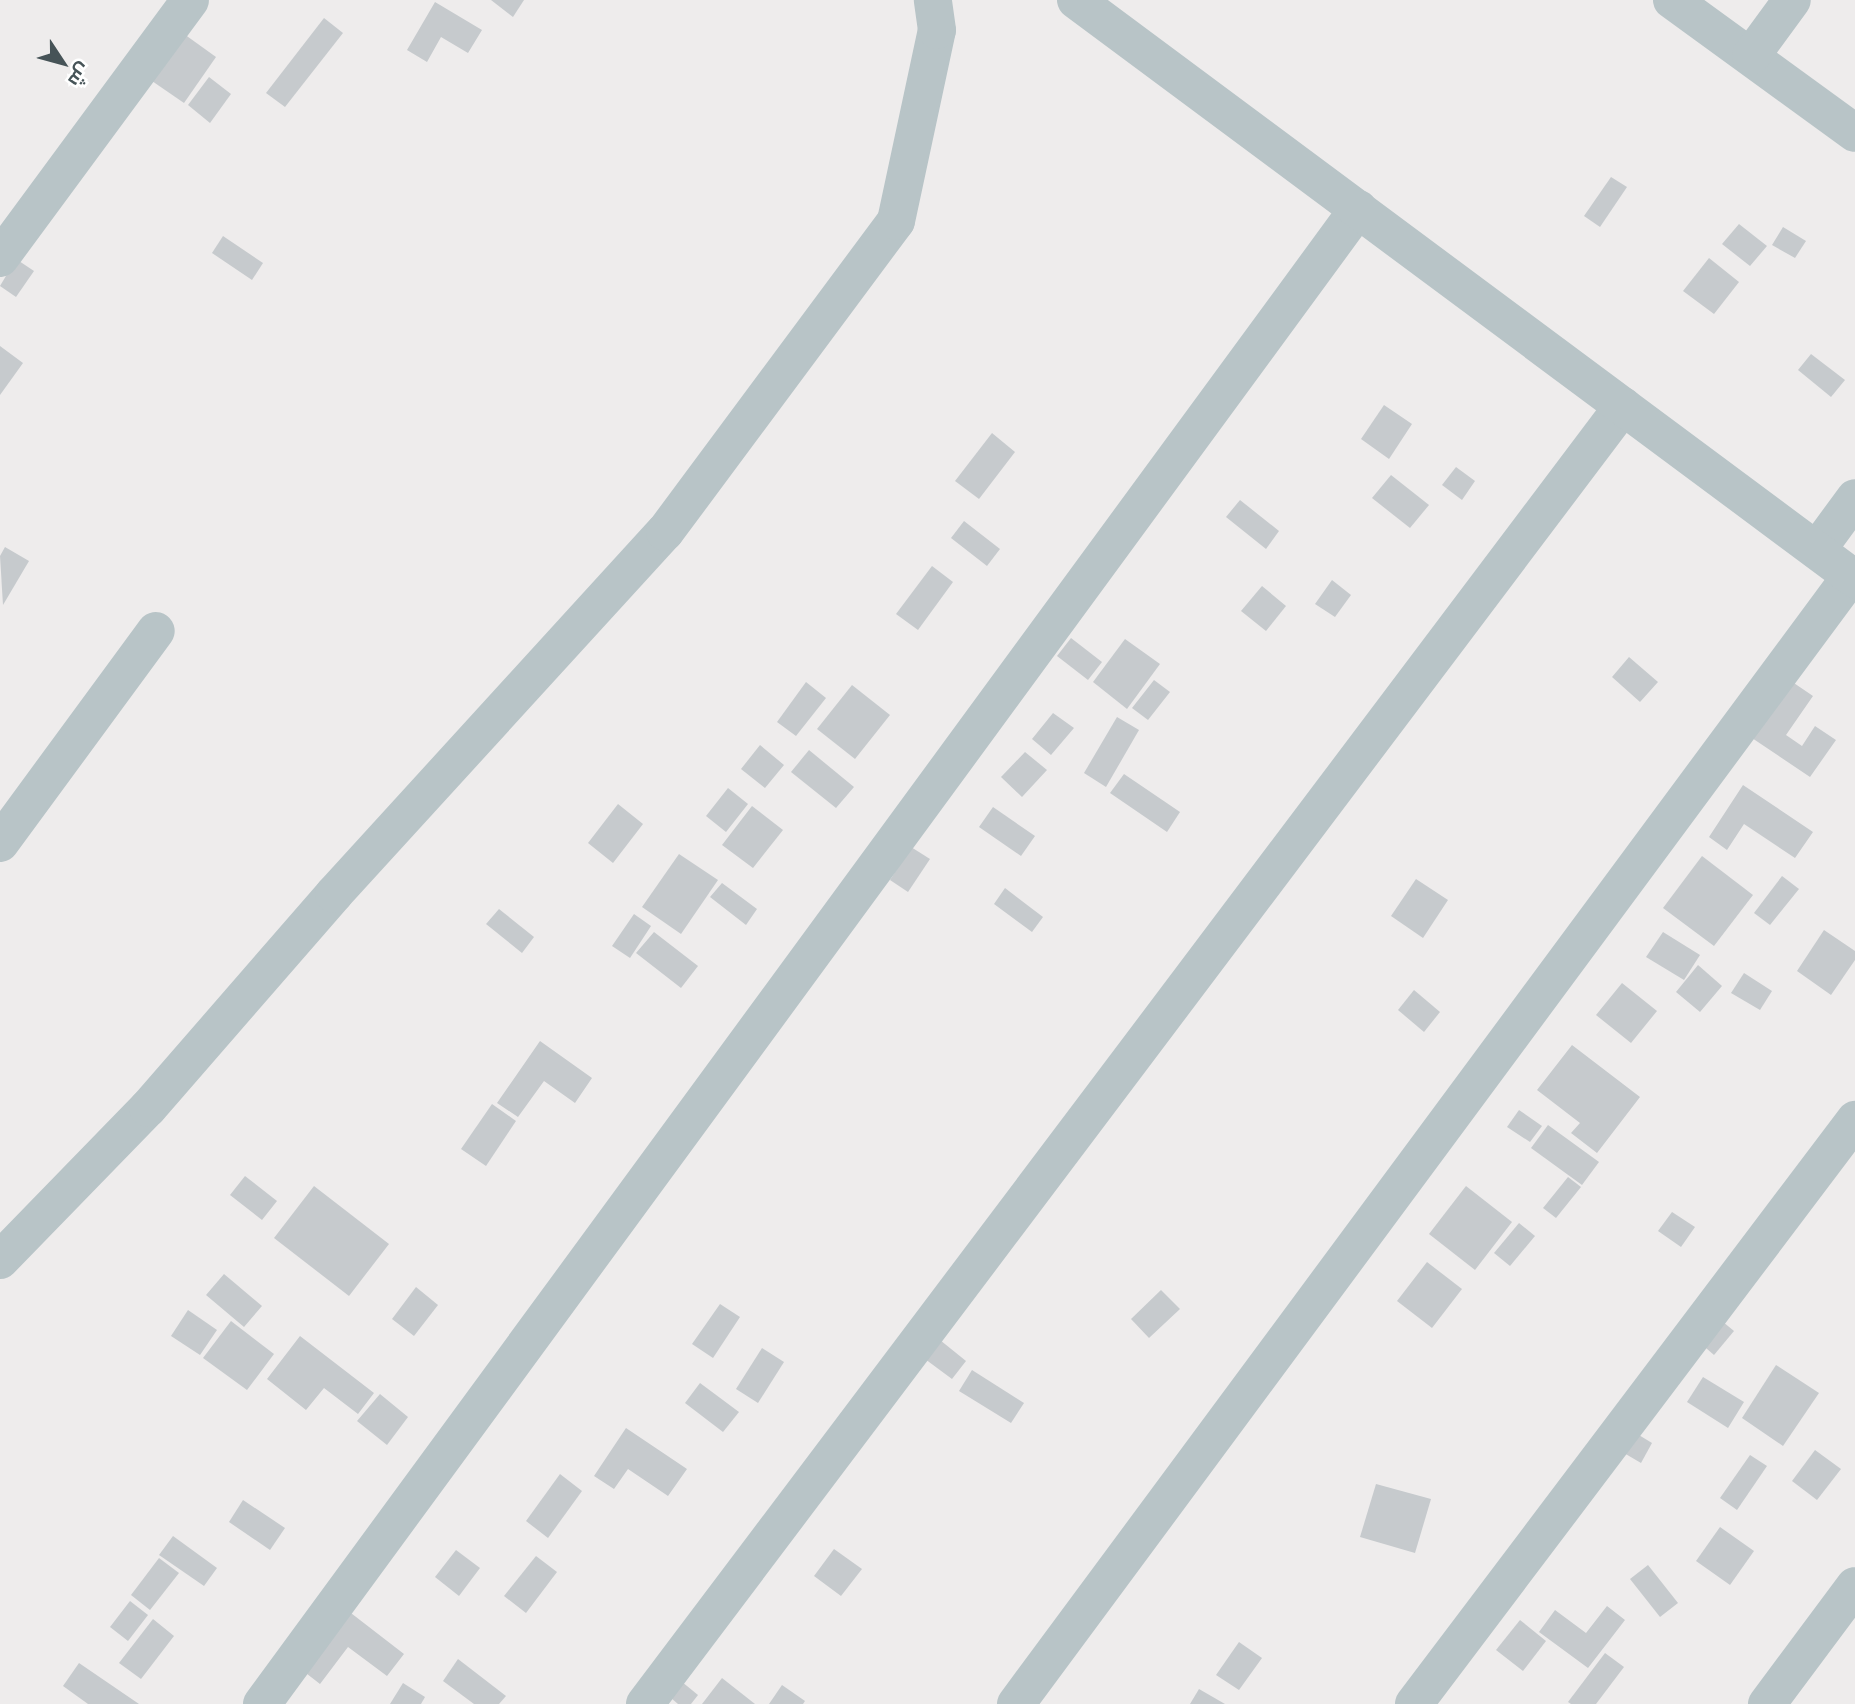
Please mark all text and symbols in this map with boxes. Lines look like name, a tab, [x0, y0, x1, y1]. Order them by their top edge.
north arrow	[28, 28, 98, 98]
text: ش	[63, 58, 97, 92]

